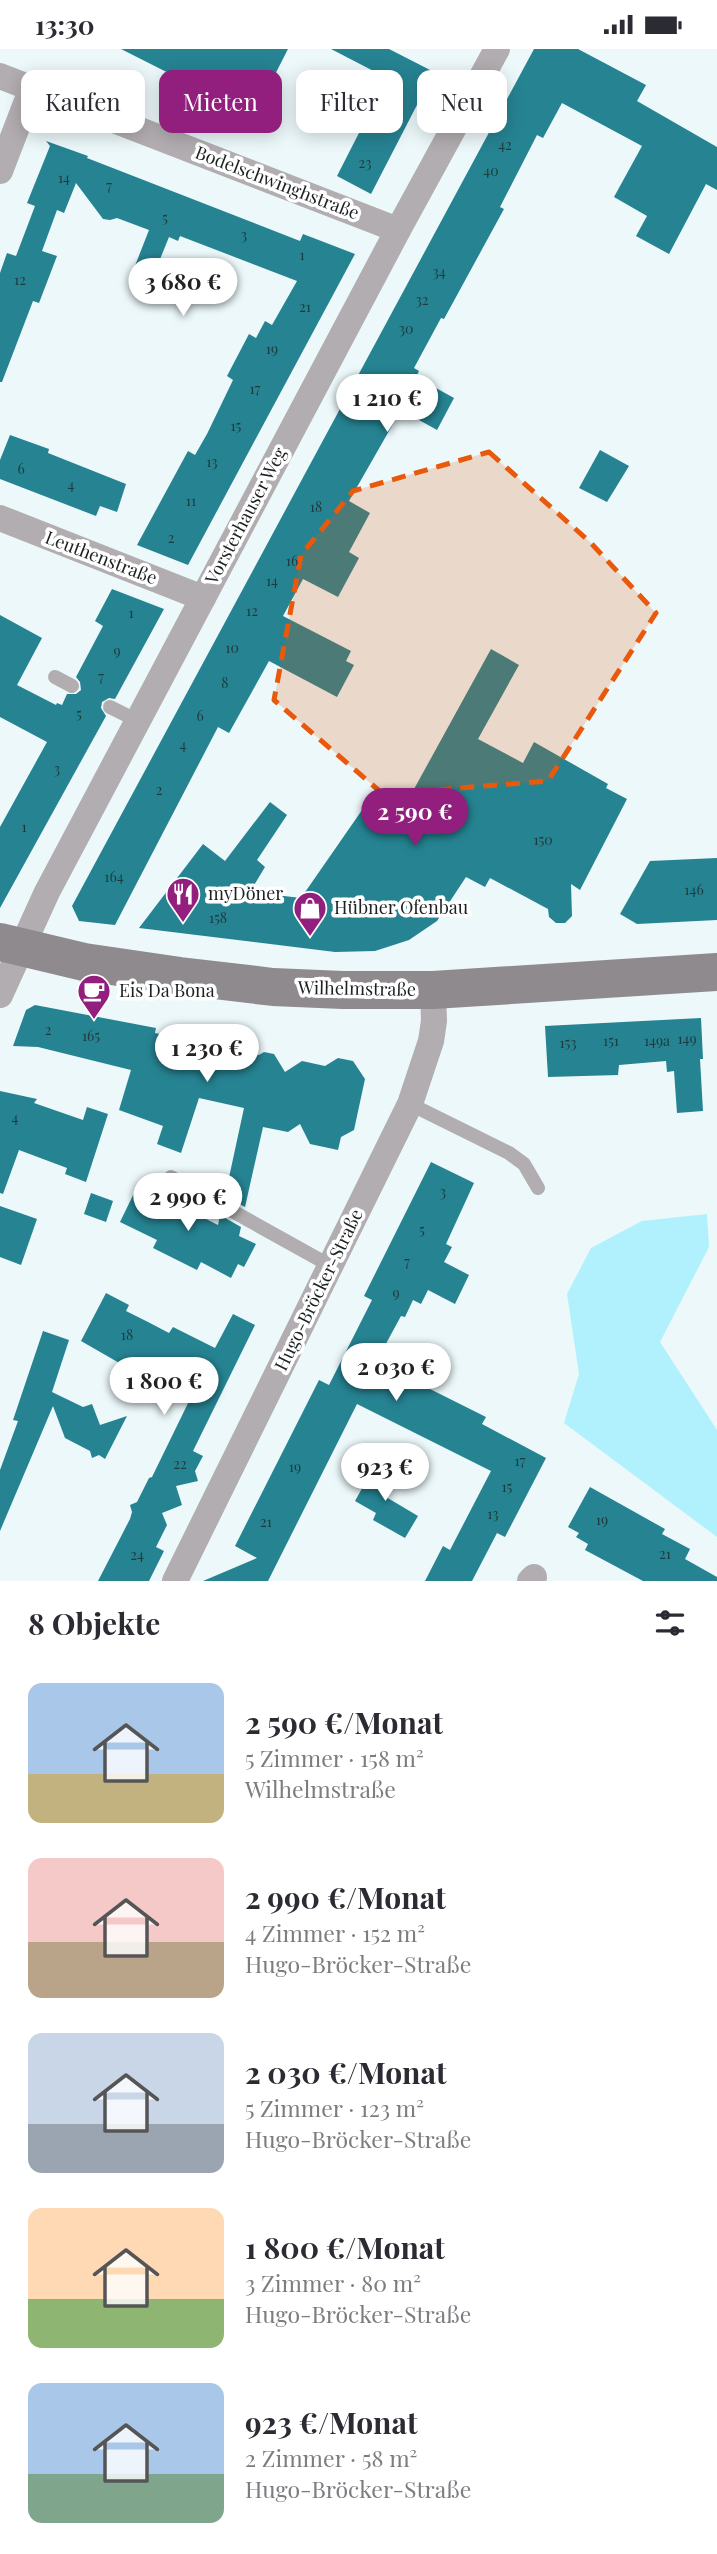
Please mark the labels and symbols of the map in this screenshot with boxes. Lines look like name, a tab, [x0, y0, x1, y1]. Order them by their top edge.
house number: 42	[498, 135, 512, 154]
street label: Bodelschwinghstraße	[192, 140, 363, 224]
house number: 23	[358, 153, 372, 172]
house number: 40	[483, 161, 499, 180]
house number: 14	[58, 168, 70, 187]
house number: 7	[106, 176, 112, 195]
house number: 5	[162, 208, 168, 227]
house number: 3	[241, 225, 247, 244]
house number: 1	[299, 245, 305, 264]
pin: 3 680 €	[118, 259, 248, 318]
house number: 34	[432, 262, 446, 281]
house number: 12	[14, 270, 26, 289]
house number: 32	[415, 290, 429, 309]
house number: 21	[299, 297, 311, 316]
house number: 30	[399, 319, 413, 338]
house number: 19	[266, 339, 278, 358]
pin: 1 210 €	[322, 375, 452, 434]
house number: 17	[250, 379, 261, 398]
house number: 15	[231, 416, 242, 435]
street label: Vorsterhauser Weg	[198, 443, 292, 589]
house number: 13	[206, 452, 218, 471]
house number: 6	[17, 459, 25, 478]
house number: 4	[68, 475, 75, 494]
house number: 11	[186, 491, 196, 510]
house number: 18	[310, 497, 322, 516]
street label: Leuthenstraße	[42, 525, 161, 589]
house number: 2	[168, 528, 175, 547]
house number: 16	[286, 551, 298, 570]
house number: 14	[266, 571, 278, 590]
house number: 12	[246, 601, 258, 620]
house number: 1	[128, 603, 134, 622]
house number: 10	[225, 638, 239, 657]
house number: 9	[113, 641, 121, 660]
house number: 7	[98, 667, 104, 686]
house number: 8	[221, 673, 229, 692]
house number: 5	[76, 704, 82, 723]
house number: 6	[196, 706, 204, 725]
house number: 4	[180, 735, 187, 754]
house number: 3	[54, 759, 60, 778]
house number: 2	[156, 780, 163, 799]
pin: 2 590 €	[350, 789, 480, 848]
house number: 1	[21, 817, 27, 836]
house number: 150	[533, 830, 553, 849]
house number: 164	[104, 867, 124, 886]
restaurant icon: myDöner	[164, 875, 202, 924]
house number: 146	[684, 880, 704, 899]
place label: myDöner	[208, 881, 283, 905]
shop icon: Hübner Ofenbau	[291, 889, 329, 938]
place label: Hübner Ofenbau	[334, 895, 469, 919]
house number: 158	[209, 908, 227, 927]
cafe icon: Eis Da Bona	[75, 972, 113, 1021]
street label: Wilhelmstraße	[297, 975, 416, 1001]
place label: Eis Da Bona	[119, 978, 215, 1002]
house number: 2	[45, 1020, 52, 1039]
pin: 1 230 €	[142, 1025, 272, 1084]
house number: 165	[82, 1026, 100, 1045]
house number: 149	[677, 1029, 697, 1048]
house number: 151	[603, 1031, 619, 1050]
house number: 149a	[644, 1031, 670, 1050]
house number: 153	[559, 1033, 577, 1052]
house number: 4	[12, 1108, 19, 1127]
pin: 2 990 €	[123, 1173, 253, 1233]
house number: 3	[440, 1182, 446, 1201]
street label: Hugo-Bröcker-Straße	[268, 1205, 368, 1374]
house number: 5	[419, 1220, 425, 1239]
house number: 7	[404, 1252, 410, 1271]
house number: 9	[392, 1283, 400, 1302]
house number: 18	[121, 1325, 133, 1344]
pin: 2 030 €	[331, 1343, 461, 1403]
pin: 1 800 €	[99, 1357, 229, 1417]
pin: 923 €	[336, 1443, 434, 1503]
house number: 17	[515, 1451, 526, 1470]
house number: 22	[173, 1454, 187, 1473]
house number: 19	[289, 1457, 301, 1476]
house number: 15	[502, 1477, 513, 1496]
house number: 13	[487, 1504, 499, 1523]
house number: 19	[596, 1510, 608, 1529]
house number: 21	[260, 1512, 272, 1531]
house number: 21	[659, 1544, 671, 1563]
house number: 24	[130, 1545, 144, 1564]

